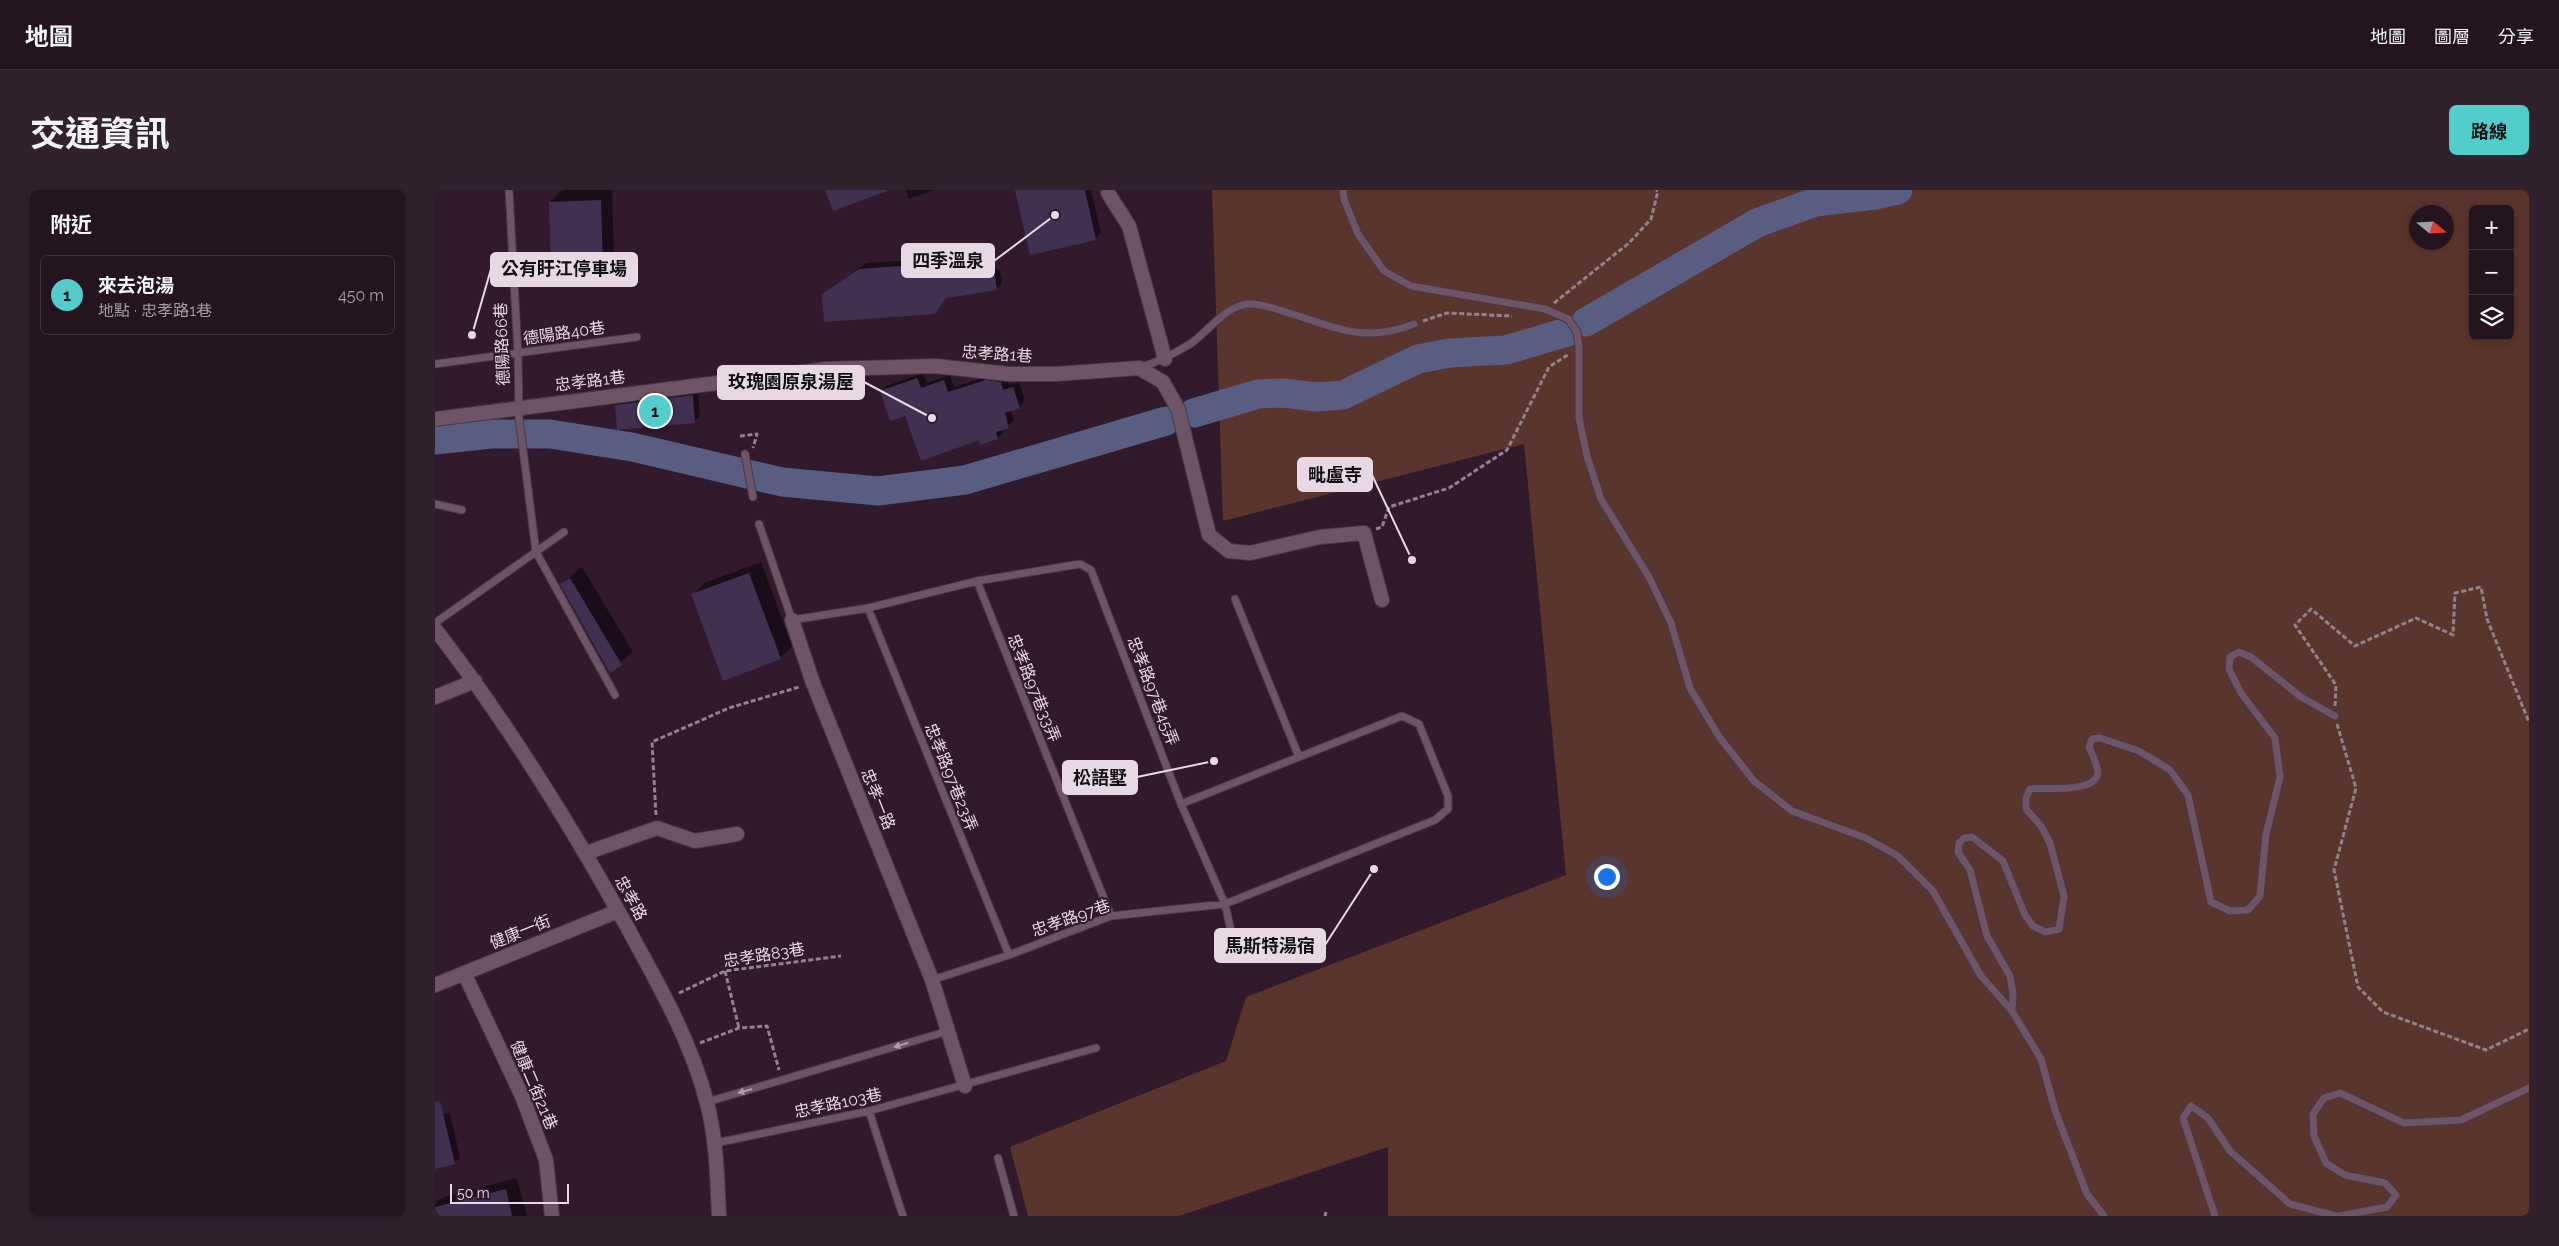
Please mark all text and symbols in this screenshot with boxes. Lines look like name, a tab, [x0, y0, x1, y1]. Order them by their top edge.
text: 地圖	[25, 22, 73, 51]
text: 地圖	[2370, 26, 2406, 47]
text: 圖層	[2434, 26, 2470, 47]
text: 分享	[2498, 26, 2534, 47]
button: 路線	[2449, 105, 2529, 155]
text: 交通資訊	[30, 113, 170, 154]
north arrow	[2409, 205, 2454, 250]
map controls	[2469, 205, 2514, 340]
button: +	[2469, 205, 2514, 250]
text: 附近	[50, 212, 92, 237]
callout: 四季溫泉	[902, 244, 994, 277]
text: 四季溫泉	[912, 250, 984, 271]
button: −	[2469, 250, 2514, 295]
callout: 公有盱江停車場	[491, 253, 637, 286]
text: 公有盱江停車場	[501, 258, 627, 279]
text: 來去泡湯	[98, 274, 174, 296]
text: 1	[63, 286, 71, 305]
text: 450 m	[338, 286, 384, 305]
button: layers	[2469, 295, 2514, 340]
text: 地點 · 忠孝路1巷	[98, 301, 212, 320]
street label: 德陽路66巷	[491, 302, 513, 386]
street label: 德陽路40巷	[522, 318, 606, 348]
street label: 忠孝路1巷	[961, 342, 1033, 366]
callout: 玫瑰園原泉湯屋	[718, 366, 864, 399]
street label: 忠孝路1巷	[554, 367, 626, 395]
text: 玫瑰園原泉湯屋	[728, 371, 854, 392]
pin: 1	[639, 392, 671, 430]
callout: 毗盧寺	[1298, 458, 1372, 491]
text: 毗盧寺	[1308, 464, 1362, 485]
street label: 忠孝路97巷33弄	[1004, 631, 1064, 745]
street label: 忠孝路97巷45弄	[1123, 634, 1183, 748]
street label: 忠孝路97巷23弄	[921, 720, 981, 834]
callout: 松語墅	[1063, 761, 1137, 794]
street label: 忠孝一路	[857, 766, 899, 832]
text: 松語墅	[1073, 767, 1127, 788]
your location	[1594, 864, 1620, 890]
street label: 忠孝路	[611, 872, 651, 924]
street label: 忠孝路97巷	[1029, 896, 1113, 940]
street label: 健康一街	[487, 911, 553, 953]
callout: 馬斯特湯宿	[1215, 929, 1325, 962]
text: 馬斯特湯宿	[1225, 935, 1315, 956]
street label: 忠孝路83巷	[722, 939, 806, 971]
street label: 健康二街21巷	[507, 1037, 561, 1133]
one-way arrow	[893, 1042, 908, 1050]
street label: 忠孝路103巷	[792, 1084, 884, 1122]
one-way arrow	[737, 1087, 752, 1095]
scale bar	[450, 1181, 569, 1204]
text: 50 m	[457, 1185, 490, 1201]

